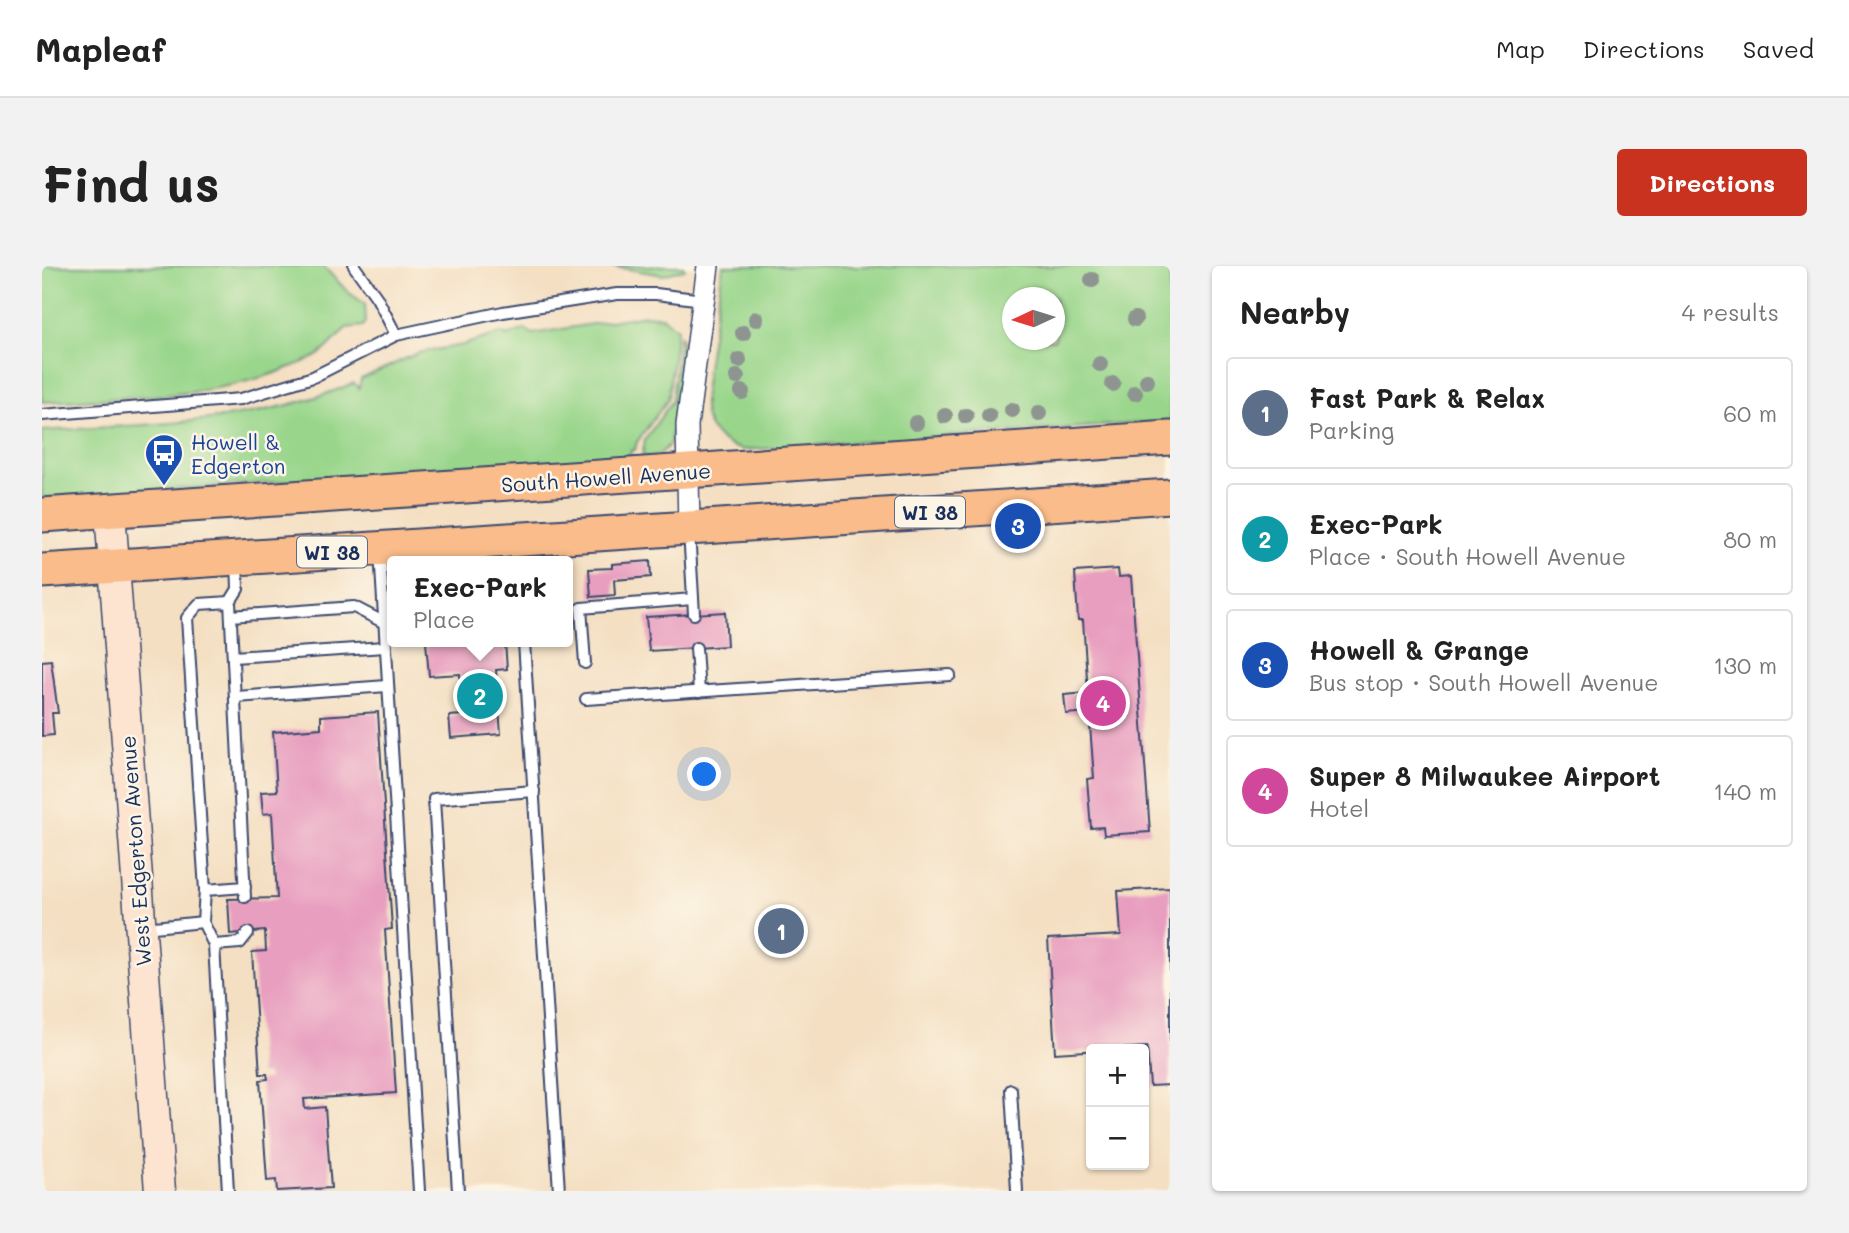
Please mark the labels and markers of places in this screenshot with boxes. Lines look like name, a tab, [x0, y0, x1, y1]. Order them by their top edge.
place label: Howell & Edgerton	[191, 428, 285, 479]
bus stop icon: Howell & Edgerton	[143, 432, 185, 487]
pin: 3	[995, 500, 1041, 552]
pin: 2	[457, 670, 503, 722]
pin: 4	[1080, 677, 1126, 729]
pin: 1	[758, 905, 804, 957]

